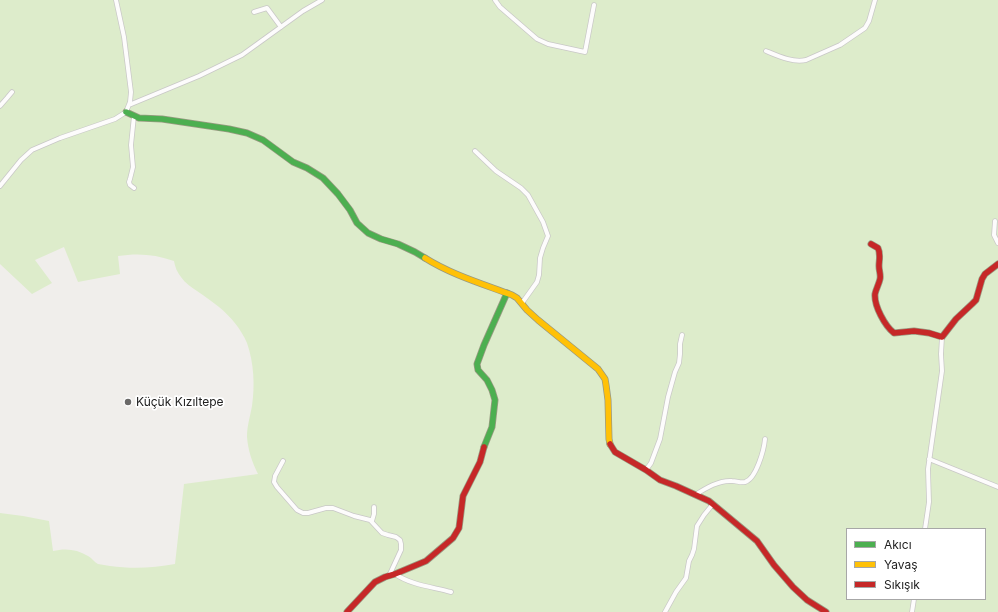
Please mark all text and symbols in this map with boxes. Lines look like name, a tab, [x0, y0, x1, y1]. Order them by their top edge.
place label: Küçük Kızıltepe	[136, 395, 224, 409]
marker: Küçük Kızıltepe	[123, 397, 133, 407]
legend	[846, 528, 986, 600]
text: Akıcı	[884, 537, 912, 552]
text: Yavaş	[884, 557, 918, 572]
text: Sıkışık	[884, 577, 920, 592]

